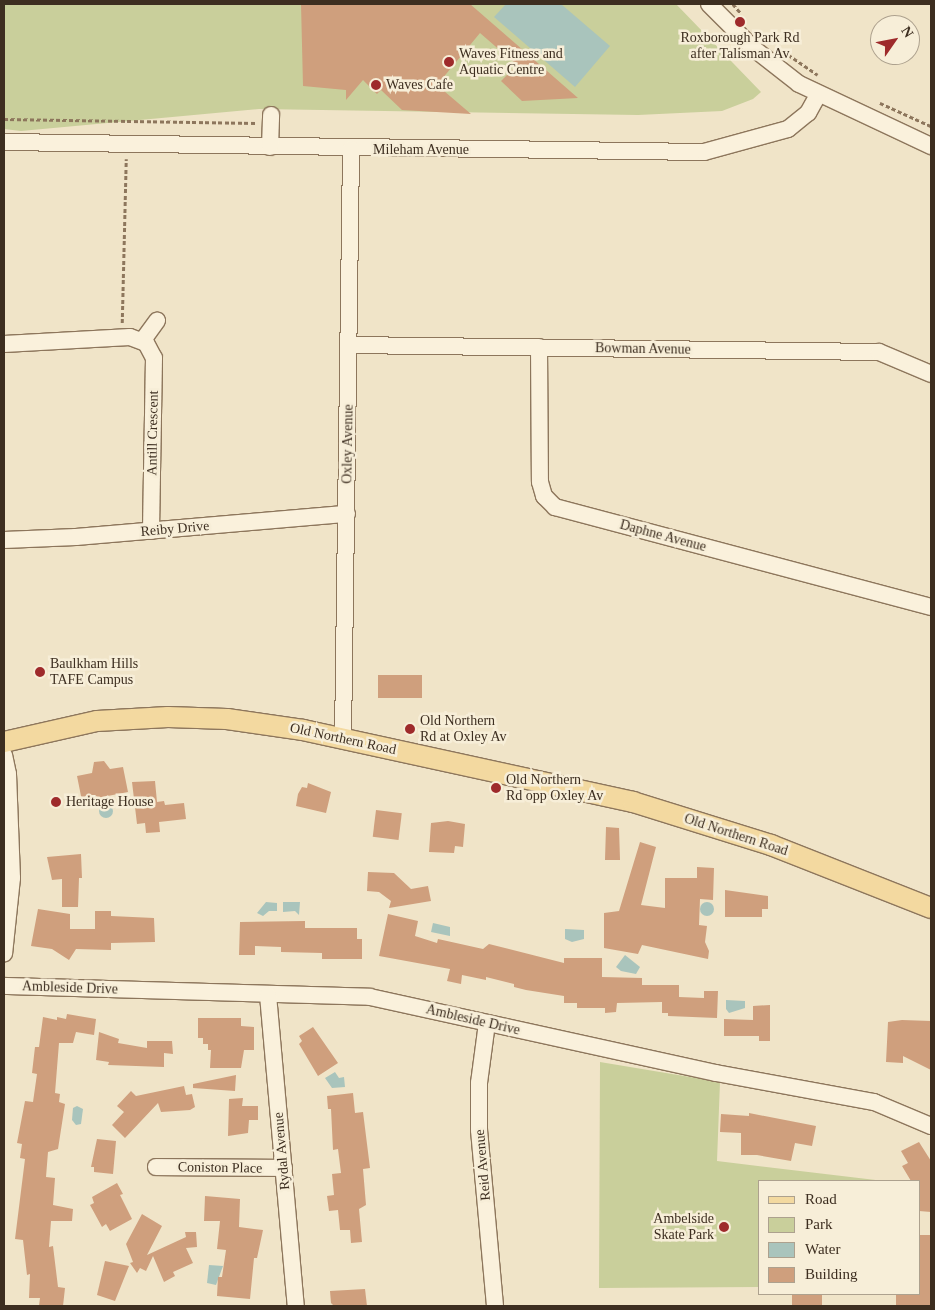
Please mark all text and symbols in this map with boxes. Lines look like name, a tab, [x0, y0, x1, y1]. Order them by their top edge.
north arrow	[870, 15, 920, 65]
marker: Roxborough Park Rd after Talisman Av	[734, 16, 746, 28]
text: N	[898, 24, 916, 40]
place label: Roxborough Park Rd after Talisman Av	[680, 30, 800, 62]
place label: Waves Fitness and Aquatic Centre	[459, 46, 563, 78]
marker: Waves Fitness and Aquatic Centre	[443, 56, 455, 68]
place label: Waves Cafe	[386, 77, 453, 93]
marker: Waves Cafe	[370, 79, 382, 91]
street label: Mileham Avenue	[373, 142, 469, 158]
street label: Bowman Avenue	[595, 340, 691, 358]
street label: Antill Crescent	[144, 390, 162, 476]
street label: Oxley Avenue	[339, 404, 357, 484]
street label: Daphne Avenue	[618, 516, 708, 556]
street label: Reiby Drive	[140, 518, 210, 540]
place label: Baulkham Hills TAFE Campus	[50, 656, 138, 689]
marker: Baulkham Hills TAFE Campus	[34, 666, 46, 678]
place label: Old Northern Rd at Oxley Av	[420, 713, 507, 746]
street label: Old Northern Road	[288, 720, 398, 758]
marker: Old Northern Rd at Oxley Av	[404, 723, 416, 735]
place label: Old Northern Rd opp Oxley Av	[506, 772, 604, 804]
marker: Old Northern Rd opp Oxley Av	[490, 782, 502, 794]
place label: Heritage House	[66, 794, 153, 810]
marker: Heritage House	[50, 796, 62, 808]
street label: Old Northern Road	[682, 810, 790, 860]
street label: Ambleside Drive	[22, 978, 118, 998]
street label: Ambleside Drive	[424, 1001, 522, 1039]
street label: Rydal Avenue	[270, 1111, 294, 1191]
street label: Reid Avenue	[471, 1128, 495, 1202]
street label: Coniston Place	[178, 1159, 262, 1177]
legend	[758, 1180, 920, 1295]
text: Road	[805, 1191, 837, 1207]
place label: Ambelside Skate Park	[653, 1211, 714, 1244]
text: Park	[805, 1216, 833, 1232]
marker: Ambelside Skate Park	[718, 1221, 730, 1233]
text: Water	[805, 1241, 840, 1257]
text: Building	[805, 1266, 858, 1282]

